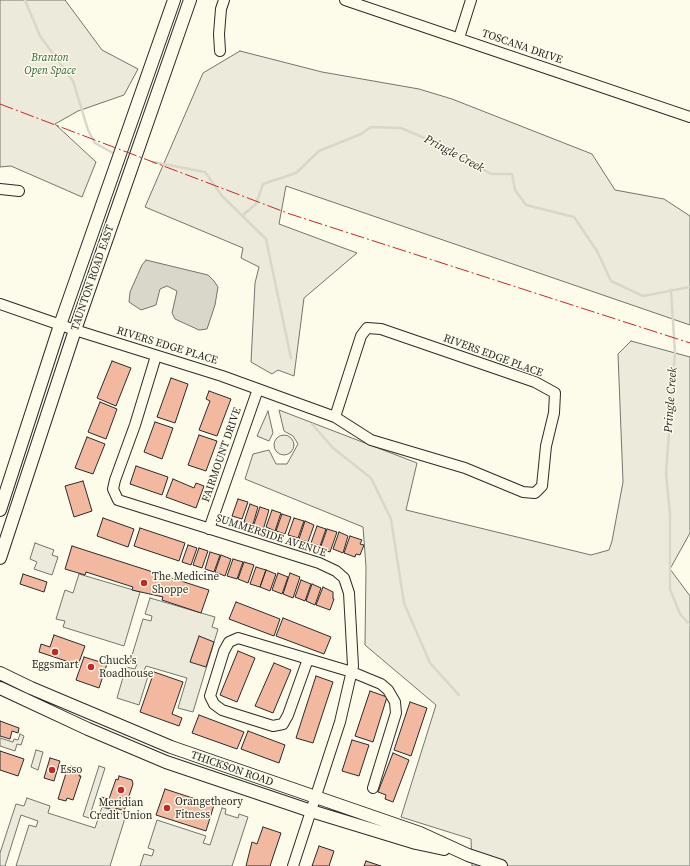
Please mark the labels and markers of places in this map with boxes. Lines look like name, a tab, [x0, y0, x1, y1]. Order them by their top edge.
place label: The Medicine Shoppe	[152, 570, 219, 596]
marker: The Medicine Shoppe	[139, 578, 149, 588]
marker: Eggsmart	[50, 647, 60, 657]
place label: Chuck's Roadhouse	[99, 654, 153, 680]
place label: Eggsmart	[32, 658, 78, 672]
marker: Chuck's Roadhouse	[86, 662, 96, 672]
place label: Esso	[60, 763, 82, 777]
marker: Esso	[47, 765, 57, 775]
marker: Meridian Credit Union	[116, 785, 126, 795]
place label: Orangetheory Fitness	[175, 795, 243, 821]
place label: Meridian Credit Union	[89, 796, 153, 822]
marker: Orangetheory Fitness	[162, 803, 172, 813]

